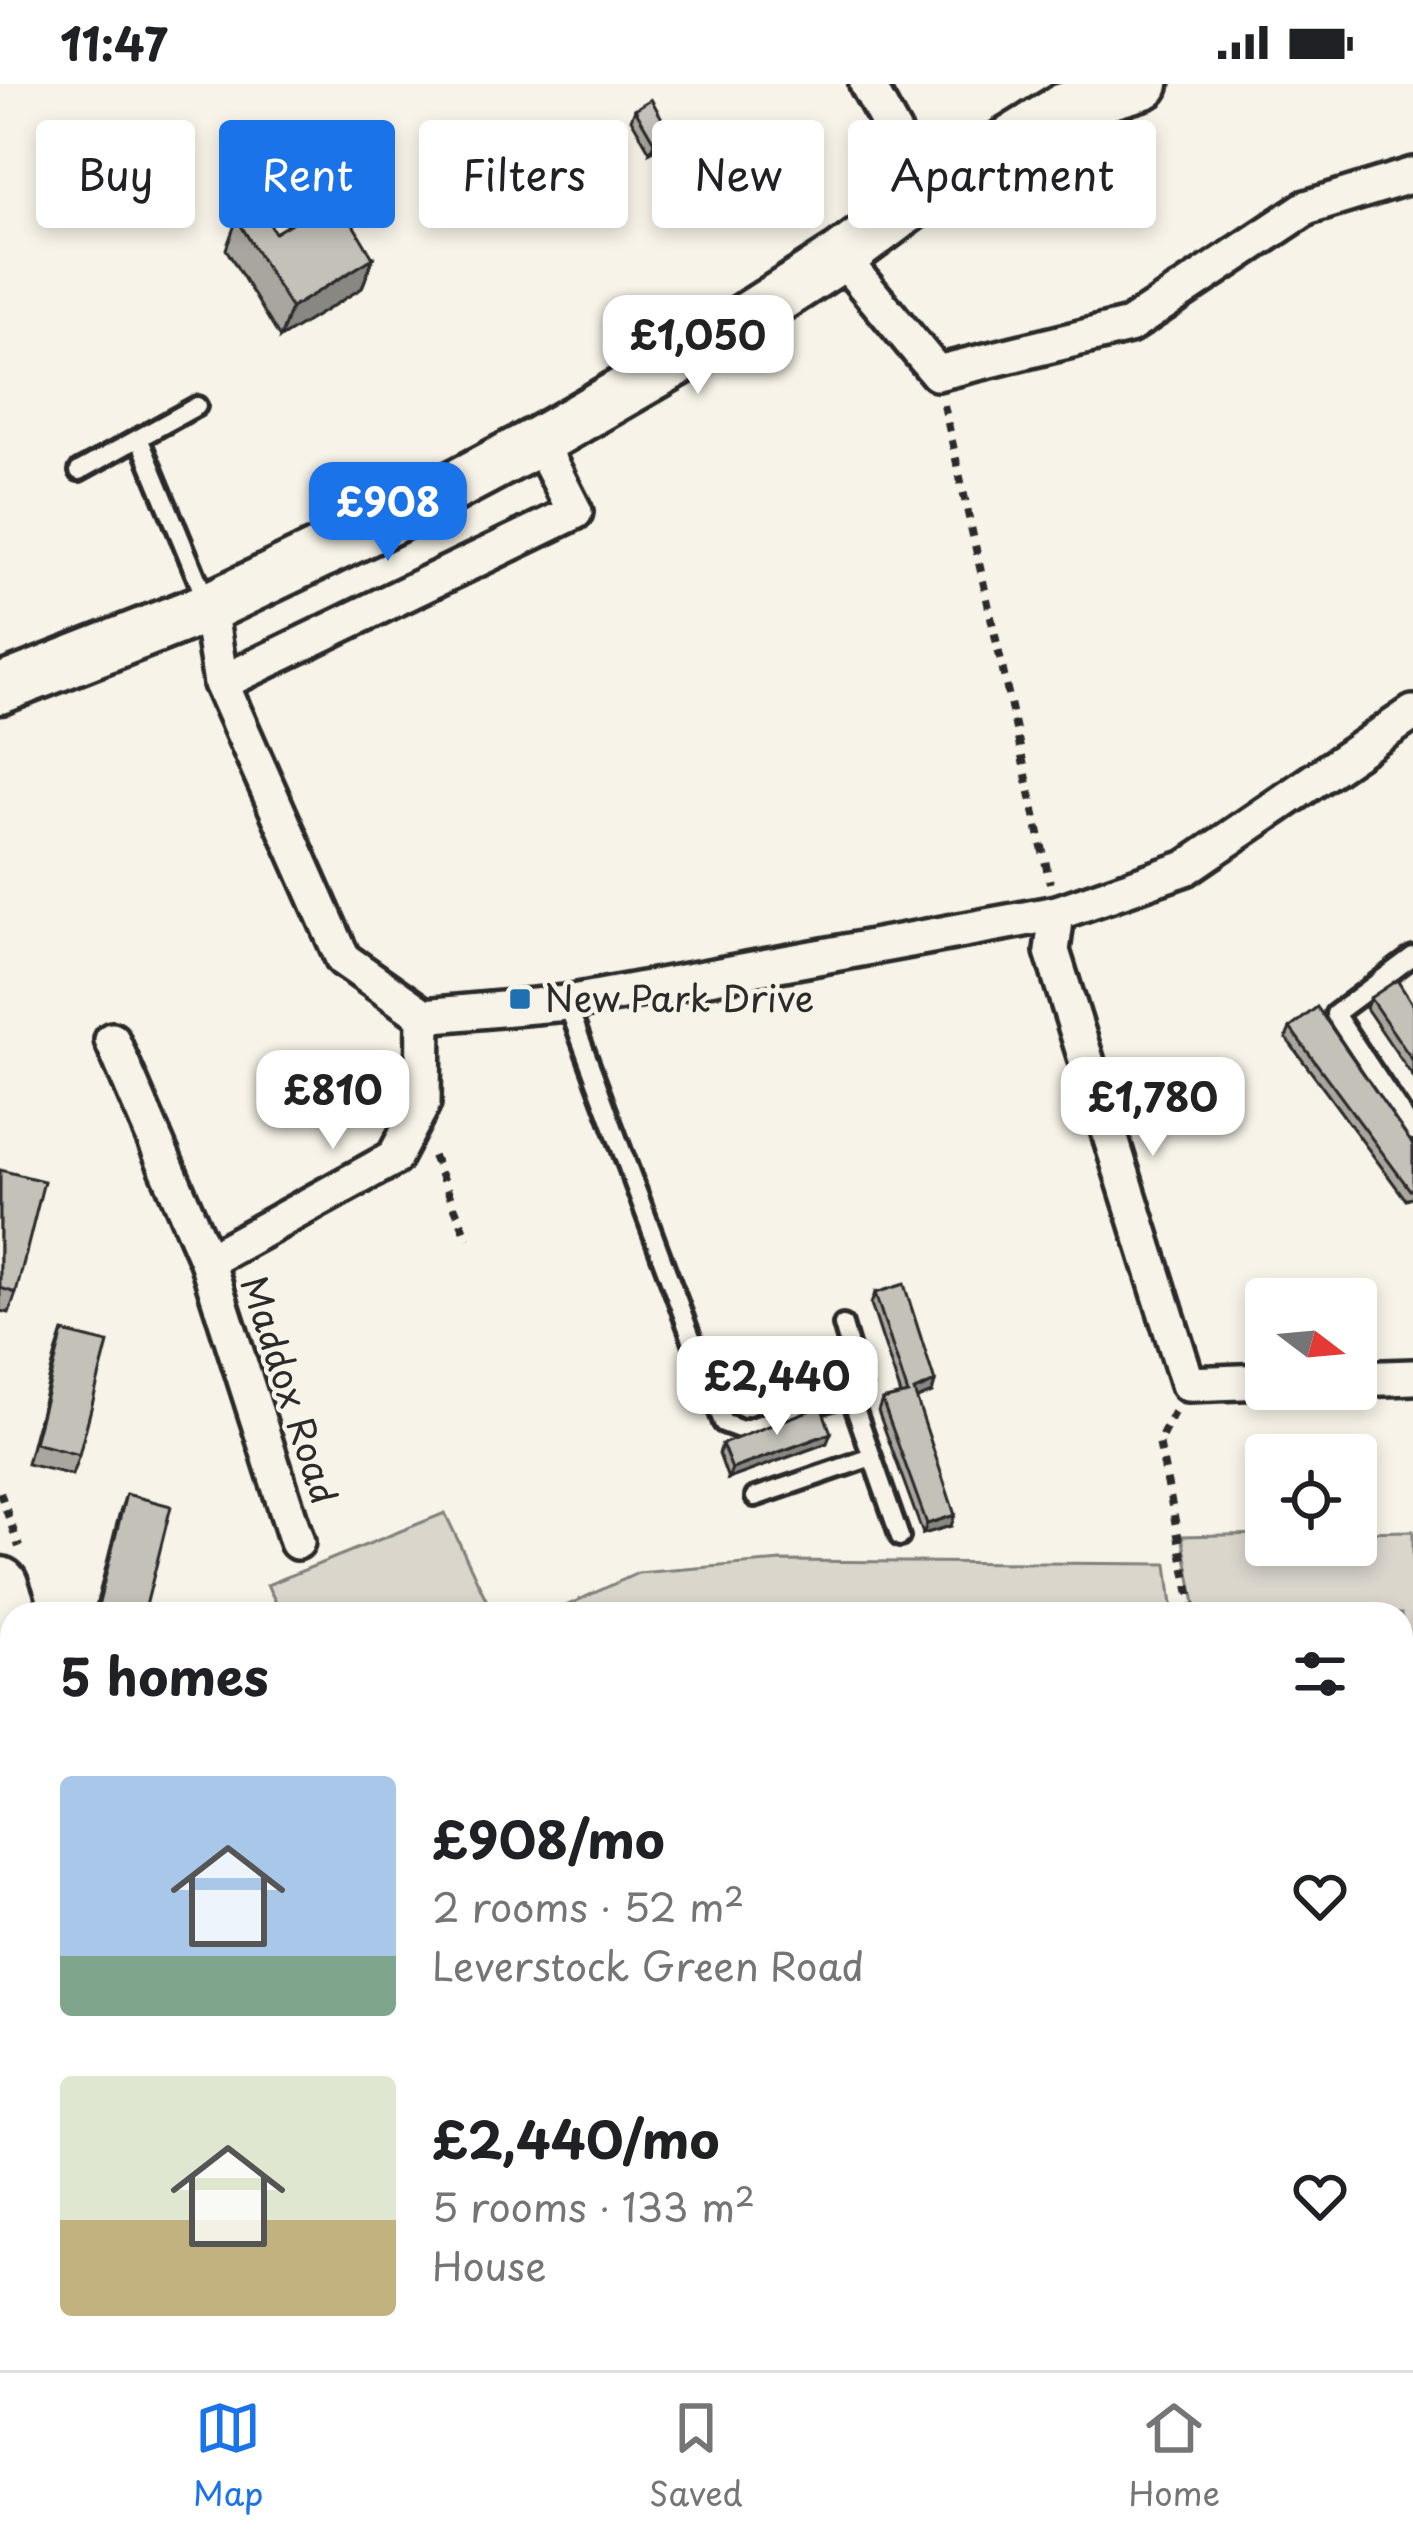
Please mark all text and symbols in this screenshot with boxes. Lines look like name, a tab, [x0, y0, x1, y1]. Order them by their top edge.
text: 11:47	[60, 8, 168, 76]
chip: Buy	[36, 120, 195, 228]
chip: Rent	[219, 120, 395, 228]
chip: Filters	[419, 120, 628, 228]
chip: New	[652, 120, 824, 228]
chip: Apartment	[848, 120, 1156, 228]
pin: £1,050	[600, 295, 796, 397]
text: £1,050	[630, 304, 766, 363]
pin: £908	[317, 462, 459, 564]
text: £908	[336, 471, 440, 530]
place label: New Park Drive	[544, 970, 814, 1024]
marker: New Park Drive	[507, 986, 533, 1012]
pin: £810	[262, 1050, 404, 1152]
pin: £1,780	[1055, 1057, 1251, 1159]
text: £810	[283, 1059, 383, 1118]
text: £1,780	[1088, 1066, 1218, 1125]
street label: Maddox Road	[229, 1268, 353, 1510]
north arrow	[1245, 1278, 1377, 1410]
map controls	[1245, 1278, 1377, 1566]
pin: £2,440	[679, 1336, 875, 1438]
text: £2,440	[704, 1345, 850, 1404]
button: locate	[1245, 1434, 1377, 1566]
text: 5 homes	[60, 1636, 269, 1713]
icon: filters	[1287, 1641, 1353, 1707]
text: £908/mo	[432, 1799, 665, 1876]
icon: home	[156, 1824, 300, 1968]
icon: heart	[1287, 1863, 1353, 1929]
text: 2 rooms · 52 m²	[432, 1876, 744, 1935]
text: Leverstock Green Road	[432, 1935, 864, 1994]
text: £2,440/mo	[432, 2099, 719, 2176]
icon: home	[156, 2124, 300, 2268]
icon: heart	[1287, 2163, 1353, 2229]
text: 5 rooms · 133 m²	[432, 2176, 755, 2235]
text: House	[432, 2235, 546, 2294]
tab: Map	[193, 2395, 263, 2517]
tab: Saved	[649, 2395, 743, 2517]
tab: Home	[1128, 2395, 1220, 2517]

